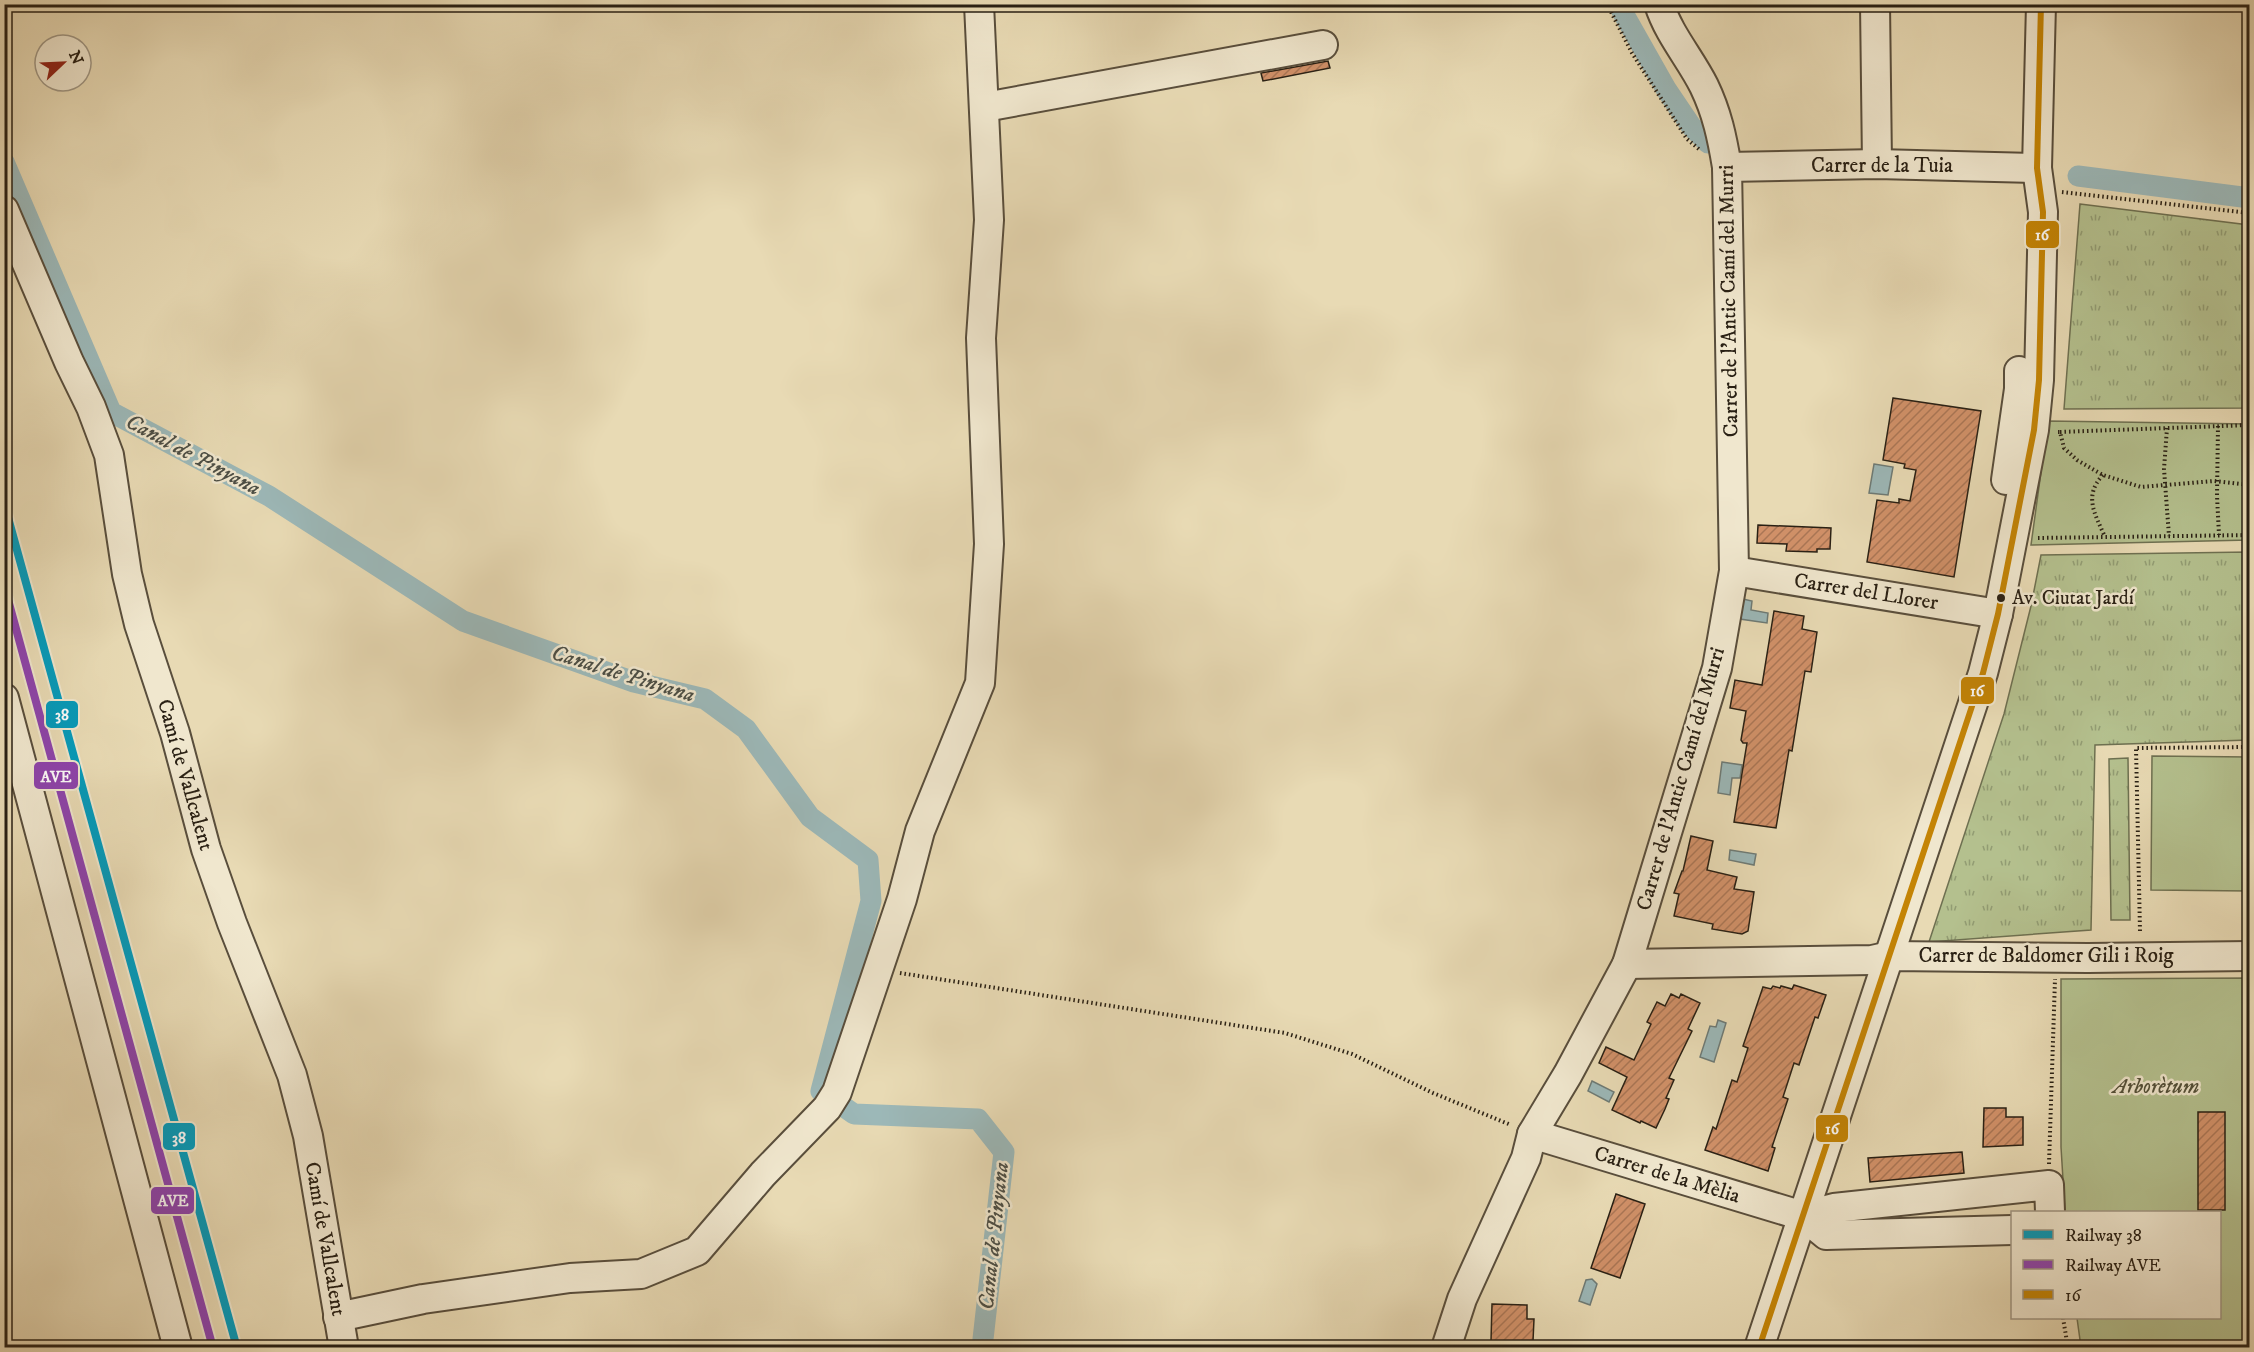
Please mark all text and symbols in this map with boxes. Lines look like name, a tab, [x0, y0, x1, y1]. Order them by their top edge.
north arrow	[33, 33, 93, 93]
text: N	[64, 48, 88, 67]
street label: Carrer de la Tuia	[1811, 153, 1953, 179]
street label: Carrer de l'Antic Camí del Murri	[1714, 164, 1744, 438]
line badge: 16	[2025, 220, 2060, 249]
text: 16	[2035, 225, 2051, 245]
water label: Canal de Pinyana	[121, 408, 265, 502]
street label: Carrer del Llorer	[1792, 568, 1940, 616]
place label: Av. Ciutat Jardí	[2012, 586, 2135, 611]
marker: Av. Ciutat Jardí	[1995, 592, 2007, 604]
water label: Canal de Pinyana	[548, 639, 698, 709]
street label: Carrer de l'Antic Camí del Murri	[1631, 644, 1731, 914]
line badge: 16	[1960, 676, 1995, 705]
text: 16	[1970, 681, 1986, 701]
street label: Camí de Vallcalent	[151, 696, 219, 854]
line badge: 38	[45, 700, 79, 729]
text: 38	[55, 705, 69, 725]
line badge: AVE	[33, 761, 79, 790]
text: AVE	[39, 767, 72, 787]
street label: Carrer de Baldomer Gili i Roig	[1918, 943, 2174, 969]
park label: Arborètum	[2111, 1074, 2199, 1100]
line badge: 16	[1815, 1114, 1849, 1143]
text: 16	[1825, 1119, 1841, 1139]
line badge: 38	[162, 1122, 196, 1151]
text: 38	[172, 1128, 186, 1148]
street label: Carrer de la Mèlia	[1591, 1140, 1743, 1210]
street label: Camí de Vallcalent	[299, 1160, 351, 1318]
water label: Canal de Pinyana	[973, 1161, 1015, 1311]
line badge: AVE	[150, 1186, 195, 1215]
text: AVE	[156, 1191, 189, 1211]
legend	[2011, 1211, 2221, 1319]
text: Railway 38	[2065, 1225, 2142, 1247]
text: Railway AVE	[2065, 1255, 2161, 1277]
text: 16	[2065, 1285, 2082, 1307]

